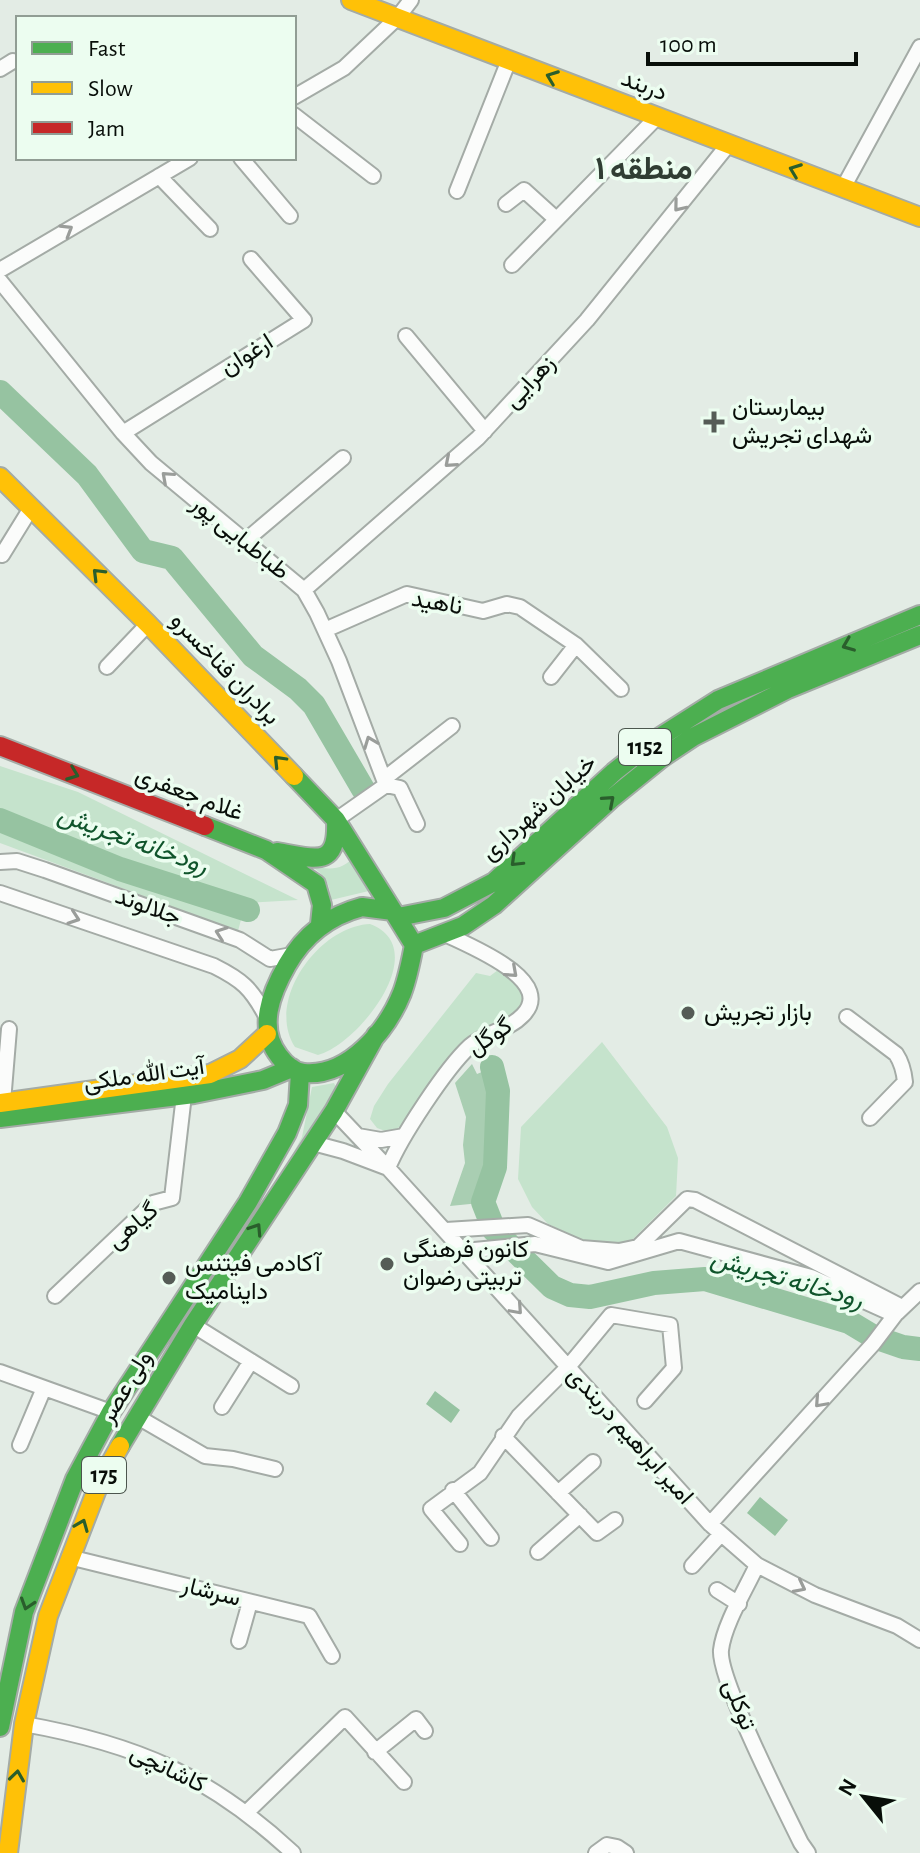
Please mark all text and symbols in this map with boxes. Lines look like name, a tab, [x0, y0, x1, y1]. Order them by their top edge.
legend	[16, 16, 296, 160]
scale bar	[648, 16, 856, 66]
text: 100 m	[660, 33, 717, 57]
text: Fast	[88, 37, 126, 61]
street label: دربند	[617, 66, 670, 108]
one-way arrow	[546, 70, 560, 86]
text: Slow	[88, 77, 133, 101]
text: Jam	[88, 117, 125, 141]
district label: منطقه ۱	[595, 153, 693, 185]
one-way arrow	[788, 163, 802, 180]
one-way arrow	[674, 197, 689, 211]
one-way arrow	[58, 225, 73, 240]
street label: ارغوان	[217, 330, 279, 382]
street label: زهرایی	[500, 351, 562, 414]
place label: بیمارستان شهدای تجریش	[732, 396, 872, 450]
marker: بیمارستان شهدای تجریش	[703, 411, 725, 433]
one-way arrow	[445, 452, 460, 467]
one-way arrow	[161, 473, 176, 487]
street label: طباطبایی پور	[184, 491, 294, 587]
one-way arrow	[93, 569, 107, 584]
street label: ناهید	[409, 587, 464, 620]
street label: برادران فناخسرو	[164, 608, 284, 731]
one-way arrow	[842, 635, 856, 652]
road number: 1152	[619, 729, 671, 765]
one-way arrow	[363, 736, 380, 750]
street label: خیابان شهرداری	[477, 751, 602, 867]
one-way arrow	[274, 756, 289, 770]
street label: غلام جعفری	[131, 763, 246, 828]
one-way arrow	[65, 764, 79, 781]
one-way arrow	[600, 796, 615, 811]
water label: رودخانه تجریش	[54, 801, 212, 881]
one-way arrow	[511, 851, 525, 866]
street label: جلالوند	[111, 884, 184, 932]
one-way arrow	[66, 908, 80, 924]
one-way arrow	[215, 926, 229, 943]
one-way arrow	[503, 963, 518, 977]
place label: بازار تجریش	[704, 1001, 812, 1027]
marker: بازار تجریش	[679, 1004, 697, 1022]
street label: گوگل	[463, 1013, 518, 1062]
street label: آیت الله ملکی	[82, 1051, 208, 1096]
street label: گیاهی	[102, 1197, 164, 1255]
one-way arrow	[246, 1223, 261, 1238]
place label: کانون فرهنگی تربیتی رضوان	[403, 1237, 529, 1292]
water label: رودخانه تجریش	[707, 1245, 866, 1315]
place label: آکادمی فیتنس داینامیک	[185, 1251, 323, 1305]
marker: کانون فرهنگی تربیتی رضوان	[378, 1255, 396, 1273]
marker: آکادمی فیتنس داینامیک	[160, 1269, 178, 1287]
one-way arrow	[507, 1300, 521, 1315]
street label: ولی عصر	[95, 1347, 158, 1429]
street label: امیر ابراهیم دربندی	[560, 1363, 698, 1511]
one-way arrow	[815, 1393, 830, 1407]
road number: 175	[82, 1457, 126, 1493]
one-way arrow	[72, 1519, 88, 1533]
street label: سرشار	[178, 1573, 243, 1613]
one-way arrow	[792, 1578, 807, 1593]
one-way arrow	[21, 1597, 37, 1611]
street label: توکلی	[716, 1676, 760, 1734]
street label: کاشانچی	[125, 1740, 210, 1800]
north arrow	[824, 1757, 904, 1837]
one-way arrow	[8, 1769, 25, 1782]
text: N	[834, 1775, 861, 1800]

